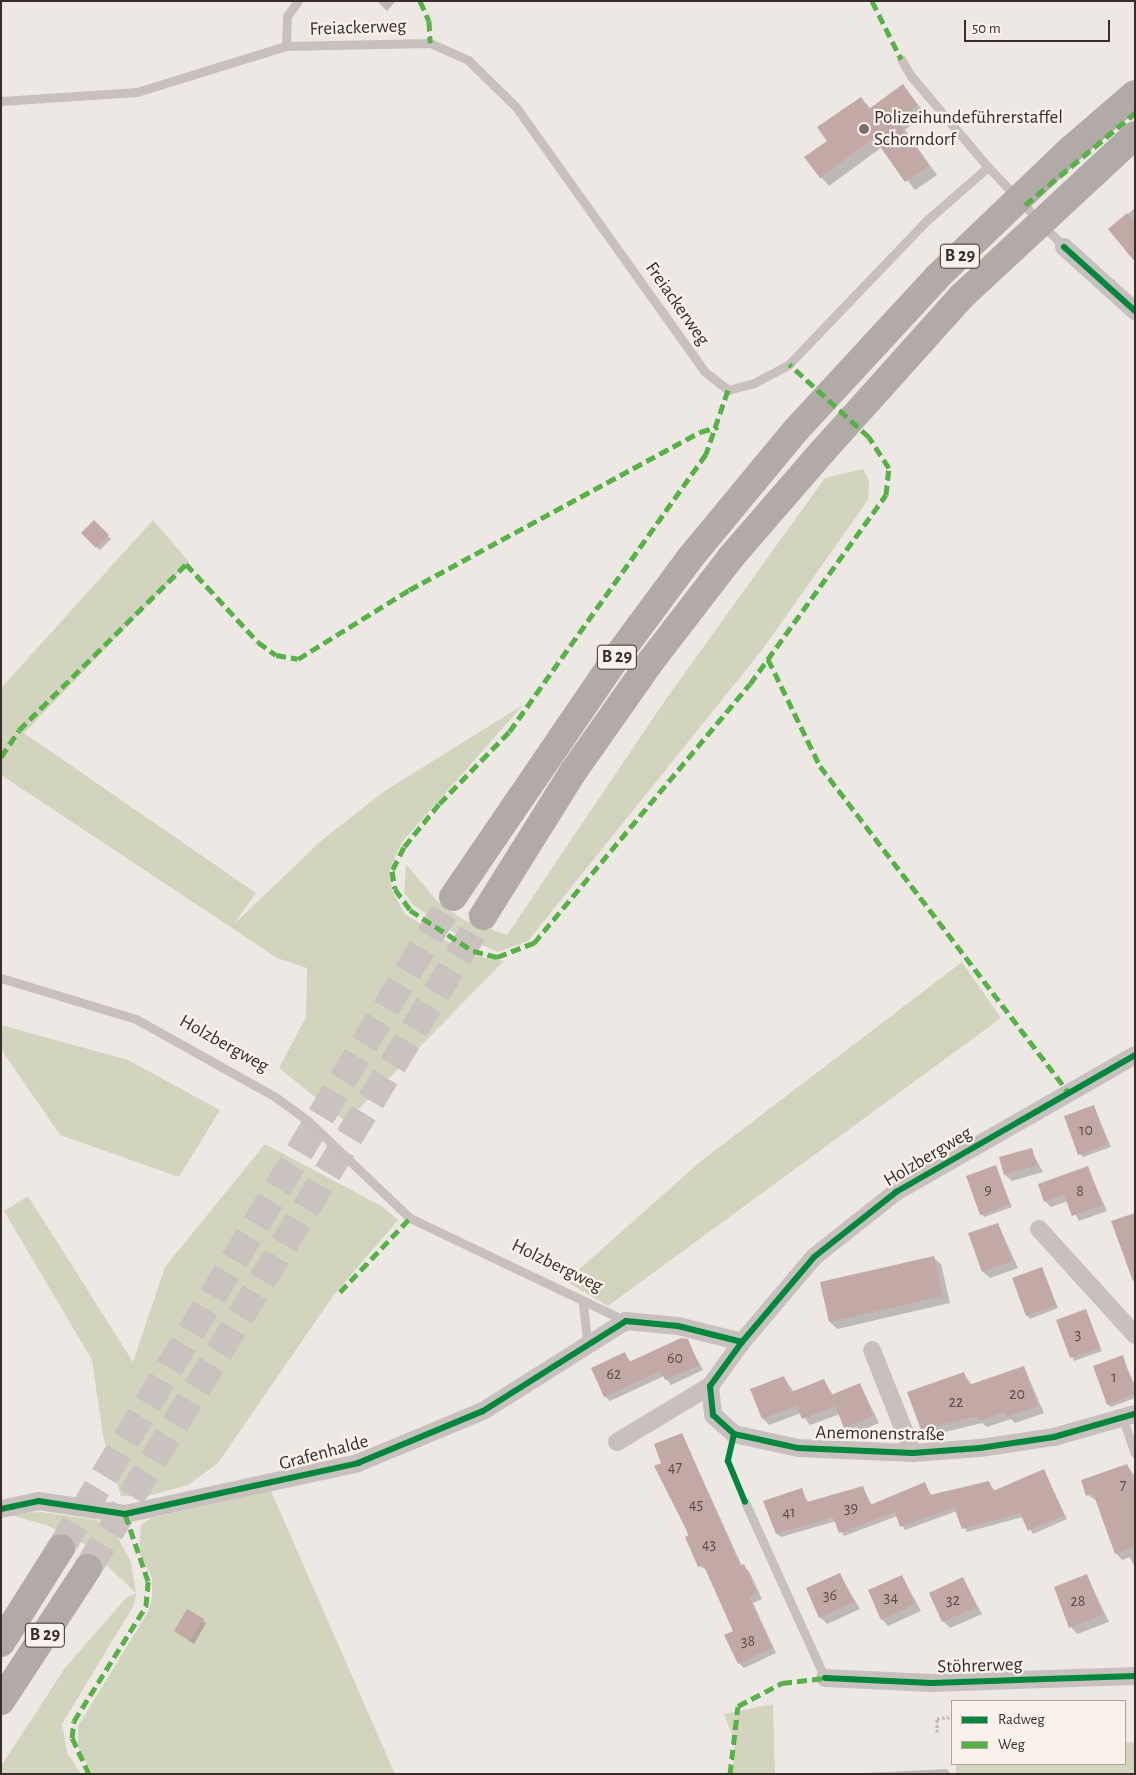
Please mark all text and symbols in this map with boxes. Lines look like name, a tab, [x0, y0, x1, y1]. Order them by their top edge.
scale bar	[966, 10, 1112, 42]
street label: Freiackerweg	[309, 15, 407, 41]
text: 50 m	[972, 21, 1001, 36]
place label: Polizeihundeführerstaffel Schorndorf	[874, 107, 1063, 151]
marker: Polizeihundeführerstaffel Schorndorf	[858, 123, 870, 135]
road number: B 29	[939, 240, 981, 272]
street label: Freiackerweg	[640, 258, 714, 350]
road number: B 29	[596, 642, 638, 672]
street label: Holzbergweg	[175, 1010, 273, 1078]
house number: 10	[1079, 1120, 1093, 1140]
street label: Holzbergweg	[880, 1122, 976, 1192]
house number: 9	[984, 1180, 992, 1200]
house number: 8	[1076, 1181, 1084, 1201]
street label: Holzbergweg	[508, 1234, 606, 1298]
house number: 3	[1075, 1324, 1081, 1344]
house number: 60	[667, 1348, 683, 1368]
house number: 62	[607, 1364, 621, 1384]
house number: 1	[1111, 1367, 1117, 1387]
house number: 20	[1009, 1384, 1025, 1404]
house number: 22	[949, 1392, 963, 1412]
street label: Anemonenstraße	[815, 1421, 945, 1447]
street label: Grafenhalde	[277, 1430, 371, 1476]
house number: 47	[668, 1457, 682, 1477]
house number: 7	[1120, 1475, 1126, 1495]
house number: 45	[689, 1494, 703, 1514]
house number: 39	[844, 1498, 858, 1518]
house number: 41	[782, 1502, 796, 1522]
house number: 43	[702, 1534, 716, 1554]
house number: 36	[823, 1585, 837, 1605]
house number: 34	[884, 1587, 898, 1607]
house number: 32	[946, 1590, 960, 1610]
house number: 28	[1071, 1591, 1085, 1611]
road number: B 29	[24, 1620, 66, 1650]
house number: 38	[741, 1631, 755, 1651]
street label: Stöhrerweg	[937, 1653, 1023, 1679]
legend	[951, 1700, 1126, 1765]
text: Radweg	[998, 1712, 1045, 1727]
text: Weg	[998, 1737, 1025, 1752]

